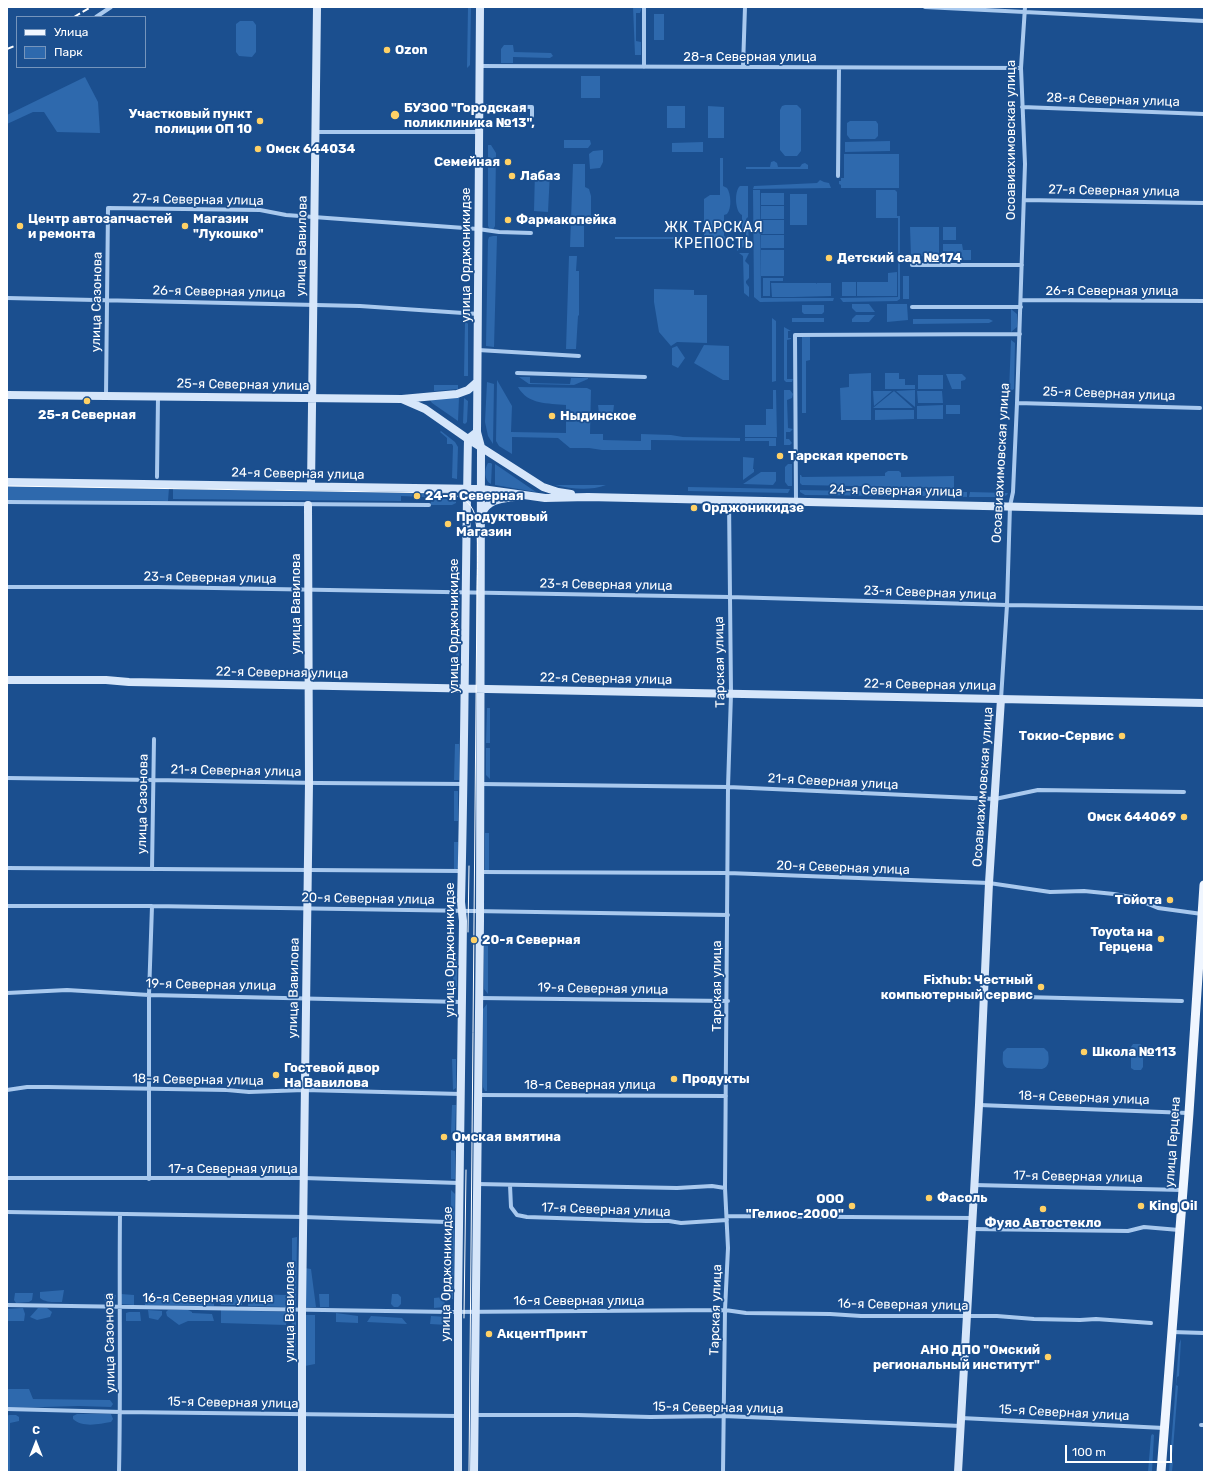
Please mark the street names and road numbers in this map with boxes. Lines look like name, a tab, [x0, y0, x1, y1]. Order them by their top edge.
street label: 28-я Северная улица	[683, 49, 817, 65]
street label: Осоавиахимовская улица	[1003, 60, 1019, 220]
street label: 28-я Северная улица	[1046, 90, 1180, 110]
street label: 27-я Северная улица	[1048, 182, 1180, 200]
street label: улица Орджоникидзе	[458, 187, 474, 323]
street label: 27-я Северная улица	[132, 191, 264, 209]
street label: улица Вавилова	[293, 195, 311, 297]
street label: улица Сазонова	[88, 252, 106, 352]
street label: 26-я Северная улица	[152, 283, 286, 301]
street label: 26-я Северная улица	[1045, 283, 1179, 299]
street label: 25-я Северная улица	[176, 376, 310, 394]
street label: Осоавиахимовская улица	[989, 382, 1013, 544]
street label: 25-я Северная улица	[1042, 384, 1176, 404]
street label: 24-я Северная улица	[231, 465, 365, 483]
street label: 24-я Северная улица	[829, 482, 963, 500]
street label: улица Вавилова	[288, 553, 304, 655]
street label: улица Орджоникидзе	[446, 558, 462, 694]
street label: 23-я Северная улица	[143, 569, 277, 587]
street label: 23-я Северная улица	[539, 576, 673, 594]
street label: 23-я Северная улица	[863, 583, 997, 603]
street label: Тарская улица	[711, 616, 729, 708]
street label: 22-я Северная улица	[216, 664, 348, 682]
street label: 22-я Северная улица	[540, 670, 672, 688]
street label: 22-я Северная улица	[864, 676, 996, 694]
street label: Осоавиахимовская улица	[970, 706, 996, 868]
street label: улица Сазонова	[134, 754, 152, 854]
street label: 21-я Северная улица	[170, 762, 302, 780]
street label: 21-я Северная улица	[767, 771, 899, 793]
street label: 20-я Северная улица	[776, 858, 910, 878]
street label: улица Орджоникидзе	[442, 882, 458, 1018]
street label: 20-я Северная улица	[301, 890, 435, 908]
street label: улица Вавилова	[285, 937, 303, 1039]
street label: Тарская улица	[709, 940, 725, 1032]
street label: 19-я Северная улица	[146, 976, 276, 994]
street label: 19-я Северная улица	[538, 980, 668, 998]
street label: 18-я Северная улица	[132, 1071, 264, 1089]
street label: 18-я Северная улица	[524, 1077, 656, 1093]
street label: 18-я Северная улица	[1018, 1088, 1150, 1108]
street label: улица Герцена	[1162, 1096, 1184, 1188]
street label: 17-я Северная улица	[168, 1161, 298, 1177]
street label: 17-я Северная улица	[1013, 1168, 1143, 1186]
street label: 17-я Северная улица	[541, 1200, 671, 1220]
street label: улица Орджоникидзе	[438, 1206, 456, 1342]
street label: улица Вавилова	[282, 1261, 298, 1363]
street label: Тарская улица	[707, 1264, 725, 1356]
street label: 16-я Северная улица	[143, 1290, 273, 1306]
street label: улица Сазонова	[101, 1293, 119, 1393]
street label: 16-я Северная улица	[514, 1293, 644, 1309]
street label: 16-я Северная улица	[837, 1296, 969, 1314]
street label: 15-я Северная улица	[167, 1394, 299, 1412]
street label: 15-я Северная улица	[652, 1399, 784, 1417]
street label: 15-я Северная улица	[998, 1402, 1130, 1424]

